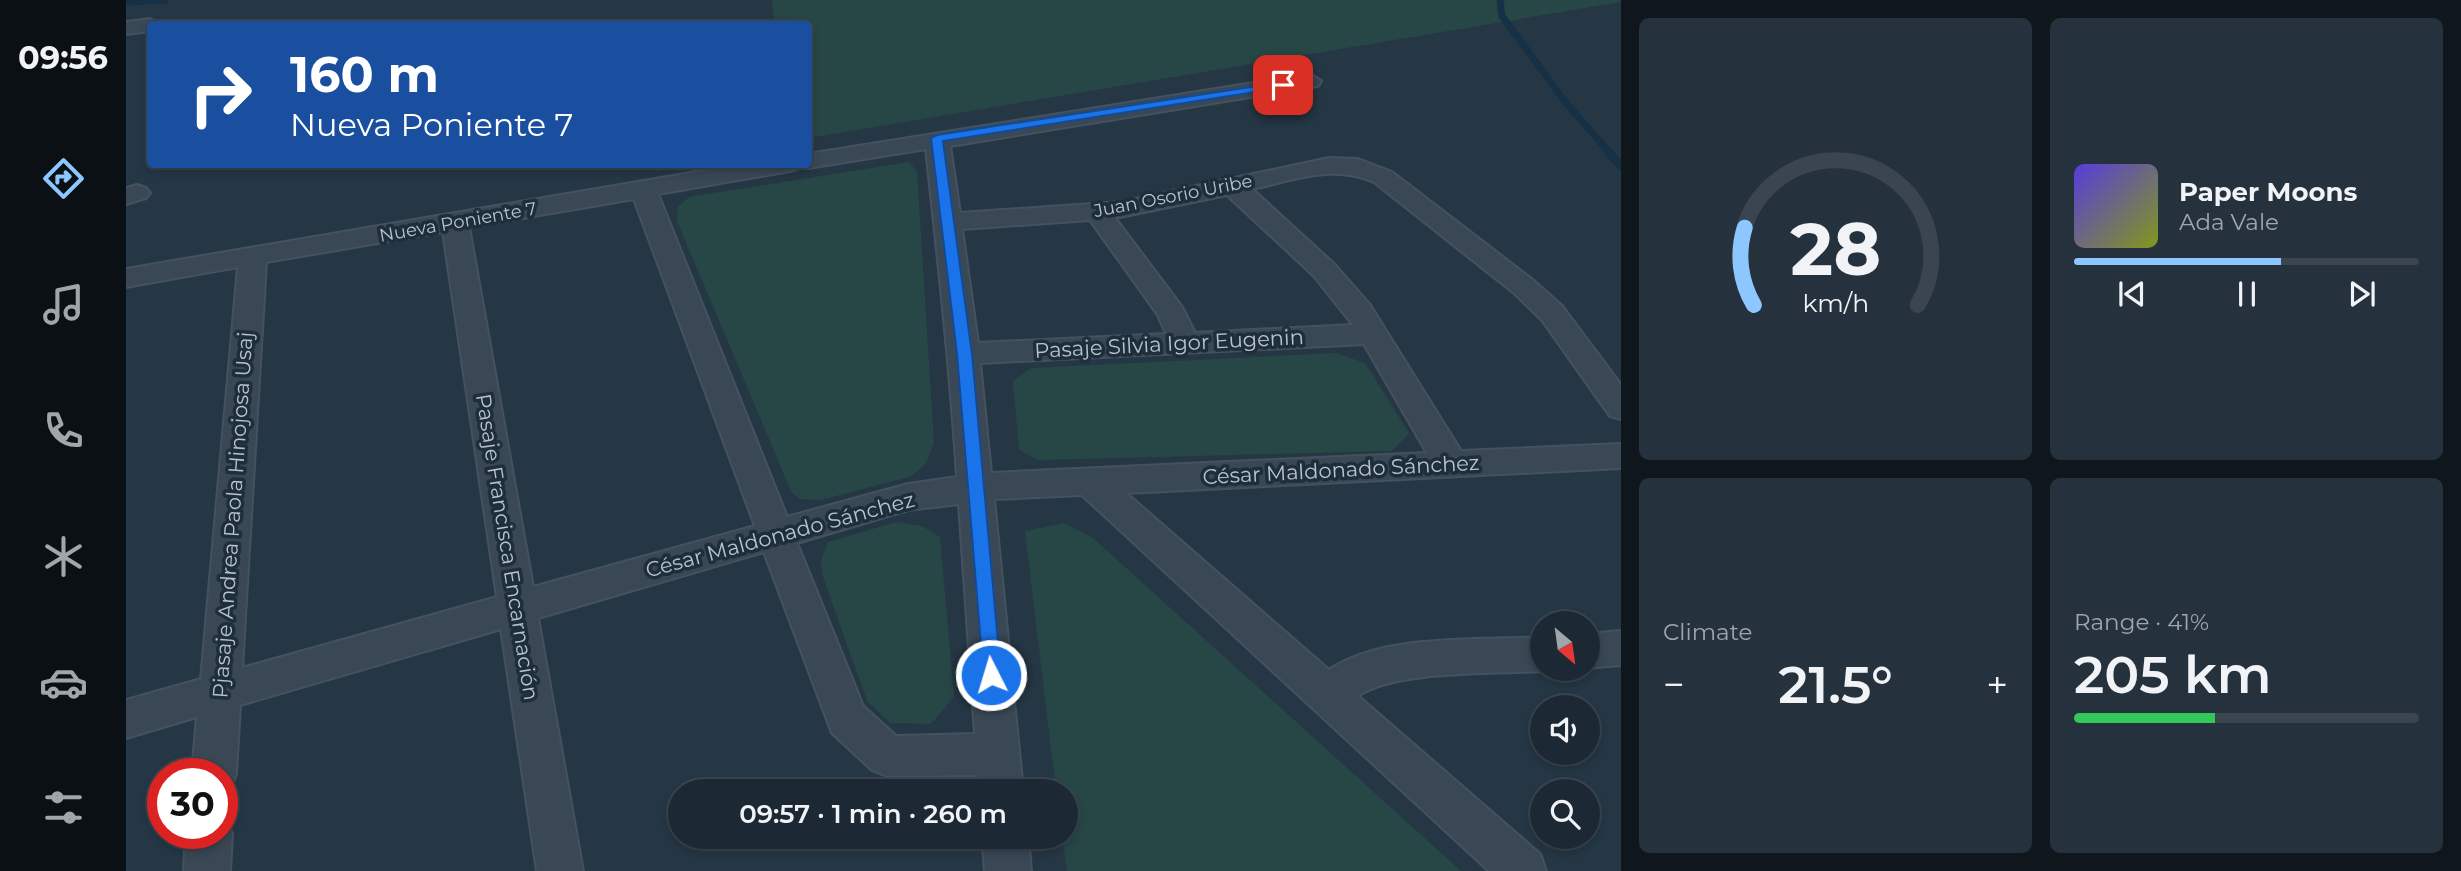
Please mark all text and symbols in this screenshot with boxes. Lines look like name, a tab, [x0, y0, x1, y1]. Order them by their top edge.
text: 09:56	[18, 38, 108, 77]
text: 160 m	[290, 45, 439, 104]
icon: right	[175, 49, 266, 140]
pin	[1253, 55, 1313, 115]
icon: arrive	[1264, 66, 1302, 104]
text: Nueva Poniente 7	[290, 105, 573, 144]
icon: directions	[39, 154, 88, 203]
street label: Juan Osorio Uribe	[1091, 170, 1254, 222]
text: Paper Moons	[2179, 176, 2357, 208]
street label: Nueva Poniente 7	[378, 197, 538, 247]
text: 28	[1790, 205, 1881, 293]
text: Ada Vale	[2179, 208, 2279, 236]
icon: previous	[2113, 275, 2151, 313]
icon: pause	[2228, 275, 2266, 313]
icon: next	[2343, 275, 2381, 313]
icon: music	[39, 280, 88, 329]
text: km/h	[1802, 288, 1869, 318]
street label: Pasaje Silvia Igor Eugenin	[1034, 324, 1304, 363]
street label: Pjasaje Andrea Paola Hinojosa Usaj	[207, 331, 258, 699]
street label: Pasaje Francisca Encarnación	[471, 392, 544, 702]
icon: phone	[39, 406, 88, 455]
street label: César Maldonado Sánchez	[1202, 450, 1480, 489]
street label: César Maldonado Sánchez	[643, 487, 917, 582]
icon: climate	[39, 532, 88, 581]
text: Range · 41%	[2074, 608, 2209, 636]
north arrow	[1530, 611, 1600, 681]
map controls	[1530, 611, 1600, 849]
text: Climate	[1663, 618, 1752, 646]
position arrow	[954, 638, 1028, 712]
text: 205 km	[2074, 643, 2272, 706]
text: 21.5°	[1778, 653, 1893, 716]
icon: car	[39, 658, 88, 707]
text: −	[1663, 661, 1685, 708]
text: +	[1986, 661, 2008, 708]
button: sound	[1530, 695, 1600, 765]
speed limit sign: 30	[147, 758, 238, 849]
button: search	[1530, 779, 1600, 849]
icon: filters	[39, 783, 88, 832]
text: 09:57 · 1 min · 260 m	[739, 798, 1007, 830]

